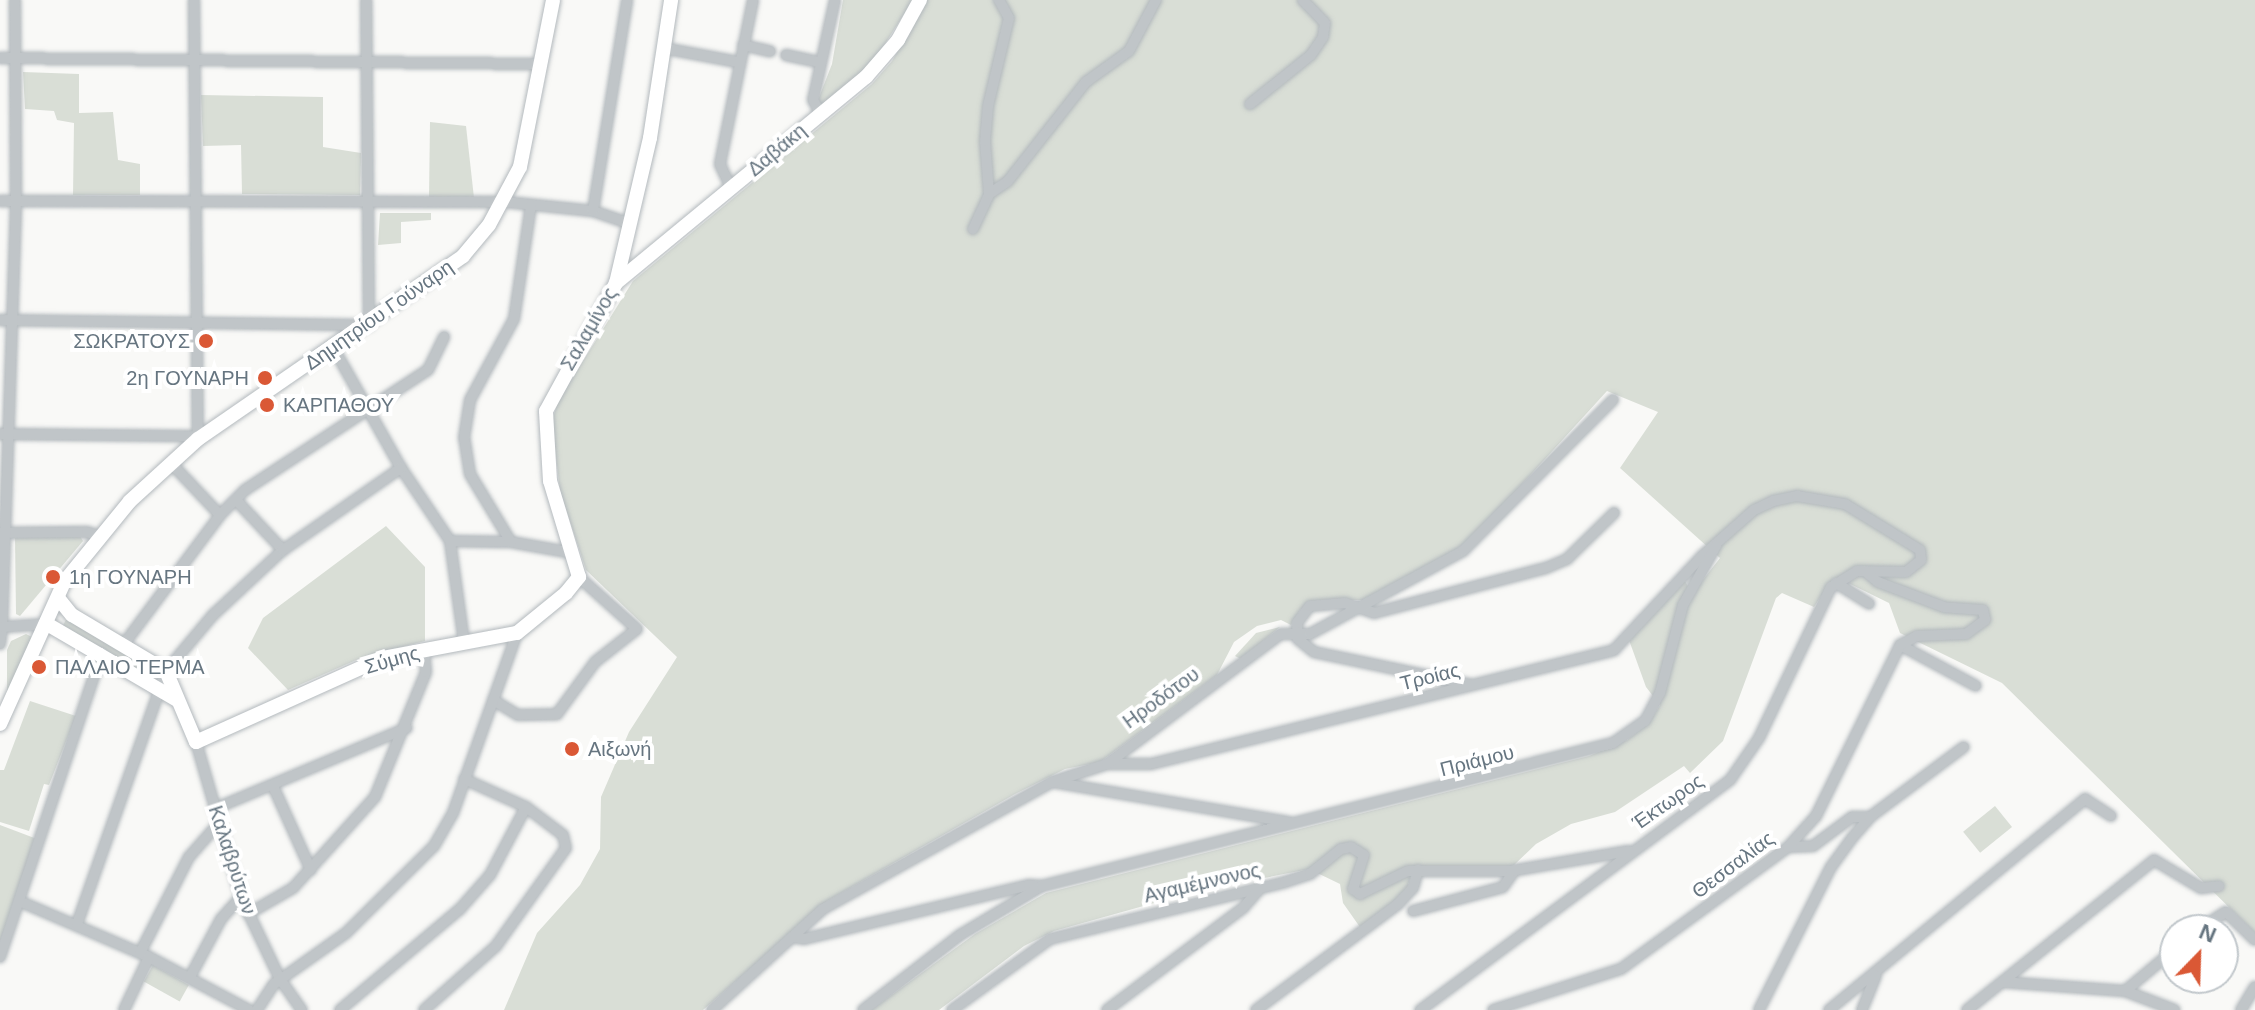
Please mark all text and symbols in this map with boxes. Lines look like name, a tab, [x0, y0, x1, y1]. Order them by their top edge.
street label: Δαβάκη	[743, 119, 811, 181]
street label: Δημητρίου Γούναρη	[300, 255, 458, 375]
street label: Σαλαμίνος	[556, 283, 622, 375]
place label: ΣΩΚΡΑΤΟΥΣ	[73, 329, 190, 353]
marker: ΣΩΚΡΑΤΟΥΣ	[197, 332, 215, 350]
place label: 2η ΓΟΥΝΑΡΗ	[126, 366, 249, 390]
marker: 2η ΓΟΥΝΑΡΗ	[256, 369, 274, 387]
place label: ΚΑΡΠΑΘΟΥ	[283, 393, 394, 417]
marker: ΚΑΡΠΑΘΟΥ	[258, 396, 276, 414]
place label: 1η ΓΟΥΝΑΡΗ	[69, 565, 192, 589]
marker: 1η ΓΟΥΝΑΡΗ	[44, 568, 62, 586]
street label: Σύμης	[362, 641, 422, 679]
place label: ΠΑΛΑΙΟ ΤΕΡΜΑ	[55, 655, 205, 679]
marker: ΠΑΛΑΙΟ ΤΕΡΜΑ	[30, 658, 48, 676]
street label: Τροίας	[1398, 658, 1462, 696]
street label: Ηροδότου	[1118, 662, 1204, 734]
place label: Αιξωνή	[588, 737, 651, 761]
marker: Αιξωνή	[563, 740, 581, 758]
street label: Πριάμου	[1438, 740, 1516, 782]
street label: Έκτωρος	[1628, 769, 1708, 835]
street label: Καλαβρύτων	[203, 803, 261, 917]
street label: Θεσσαλίας	[1687, 826, 1779, 904]
street label: Αγαμέμνονος	[1142, 858, 1262, 908]
north arrow	[2159, 914, 2239, 994]
text: N	[2196, 919, 2220, 948]

